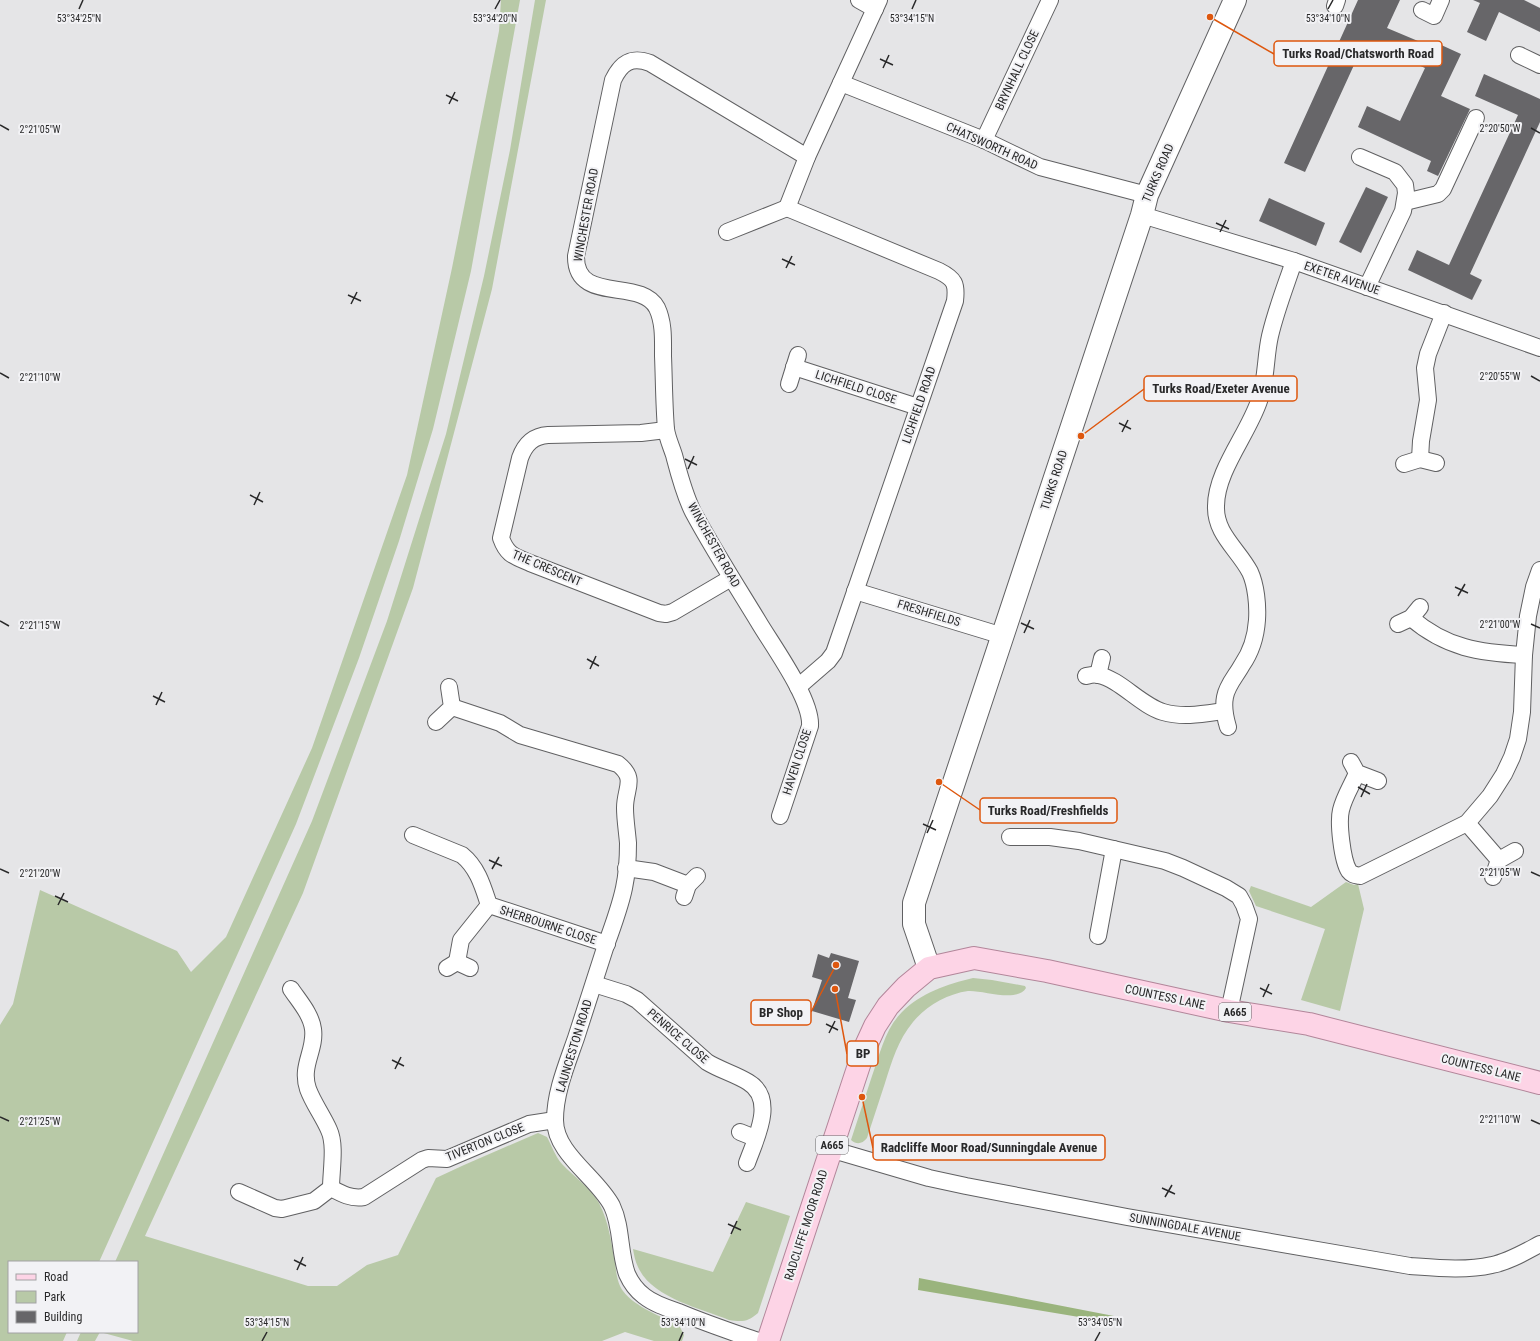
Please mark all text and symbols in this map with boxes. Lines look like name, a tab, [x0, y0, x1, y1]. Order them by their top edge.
text: 53°34'25"N	[57, 13, 101, 24]
text: 53°34'20"N	[473, 13, 517, 24]
text: 53°34'15"N	[890, 13, 934, 24]
text: 53°34'10"N	[1306, 13, 1350, 24]
street label: BRYNHALL CLOSE	[992, 28, 1042, 112]
callout: Turks Road/Chatsworth Road	[1274, 41, 1442, 66]
text: Turks Road/Chatsworth Road	[1282, 46, 1434, 61]
street label: CHATSWORTH ROAD	[944, 120, 1040, 173]
text: 2°20'50"W	[1480, 123, 1521, 134]
text: 2°21'05"W	[20, 124, 61, 135]
street label: TURKS ROAD	[1139, 142, 1177, 204]
street label: WINCHESTER ROAD	[571, 167, 601, 263]
street label: EXETER AVENUE	[1302, 258, 1382, 298]
street label: LICHFIELD ROAD	[899, 365, 939, 445]
street label: LICHFIELD CLOSE	[814, 367, 898, 407]
text: 2°20'55"W	[1480, 371, 1521, 382]
text: 2°21'10"W	[20, 372, 61, 383]
callout: Turks Road/Exeter Avenue	[1144, 376, 1297, 401]
text: Turks Road/Exeter Avenue	[1152, 381, 1290, 396]
street label: TURKS ROAD	[1038, 448, 1070, 512]
street label: WINCHESTER ROAD	[685, 500, 743, 590]
street label: THE CRESCENT	[510, 547, 584, 589]
street label: FRESHFIELDS	[896, 597, 962, 629]
text: 2°21'00"W	[1480, 619, 1521, 630]
text: 2°21'15"W	[20, 620, 61, 631]
street label: HAVEN CLOSE	[780, 727, 814, 797]
callout: Turks Road/Freshfields	[980, 798, 1117, 823]
text: Turks Road/Freshfields	[988, 803, 1108, 818]
text: 2°21'05"W	[1480, 867, 1521, 878]
text: 2°21'20"W	[20, 868, 61, 879]
street label: SHERBOURNE CLOSE	[498, 903, 598, 947]
street label: COUNTESS LANE	[1124, 982, 1206, 1012]
street label: LAUNCESTON ROAD	[553, 998, 595, 1094]
callout: BP Shop	[751, 1000, 811, 1025]
road number: A665	[1219, 1003, 1251, 1021]
text: BP Shop	[759, 1005, 803, 1020]
street label: PENRICE CLOSE	[645, 1006, 711, 1066]
callout: BP	[847, 1041, 878, 1066]
text: BP	[856, 1046, 870, 1061]
street label: COUNTESS LANE	[1440, 1051, 1522, 1085]
text: 2°21'10"W	[1480, 1114, 1521, 1125]
text: 2°21'25"W	[20, 1116, 61, 1127]
street label: TIVERTON CLOSE	[444, 1120, 526, 1164]
callout: Radcliffe Moor Road/Sunningdale Avenue	[873, 1135, 1105, 1160]
road number: A665	[816, 1136, 848, 1154]
text: Radcliffe Moor Road/Sunningdale Avenue	[881, 1140, 1097, 1155]
street label: RADCLIFFE MOOR ROAD	[781, 1168, 831, 1282]
street label: SUNNINGDALE AVENUE	[1128, 1210, 1242, 1244]
legend	[8, 1261, 138, 1333]
text: Road	[44, 1270, 68, 1284]
text: Park	[44, 1290, 66, 1304]
text: Building	[44, 1310, 82, 1324]
text: 53°34'15"N	[245, 1317, 289, 1328]
text: 53°34'10"N	[661, 1317, 705, 1328]
text: 53°34'05"N	[1078, 1317, 1122, 1328]

